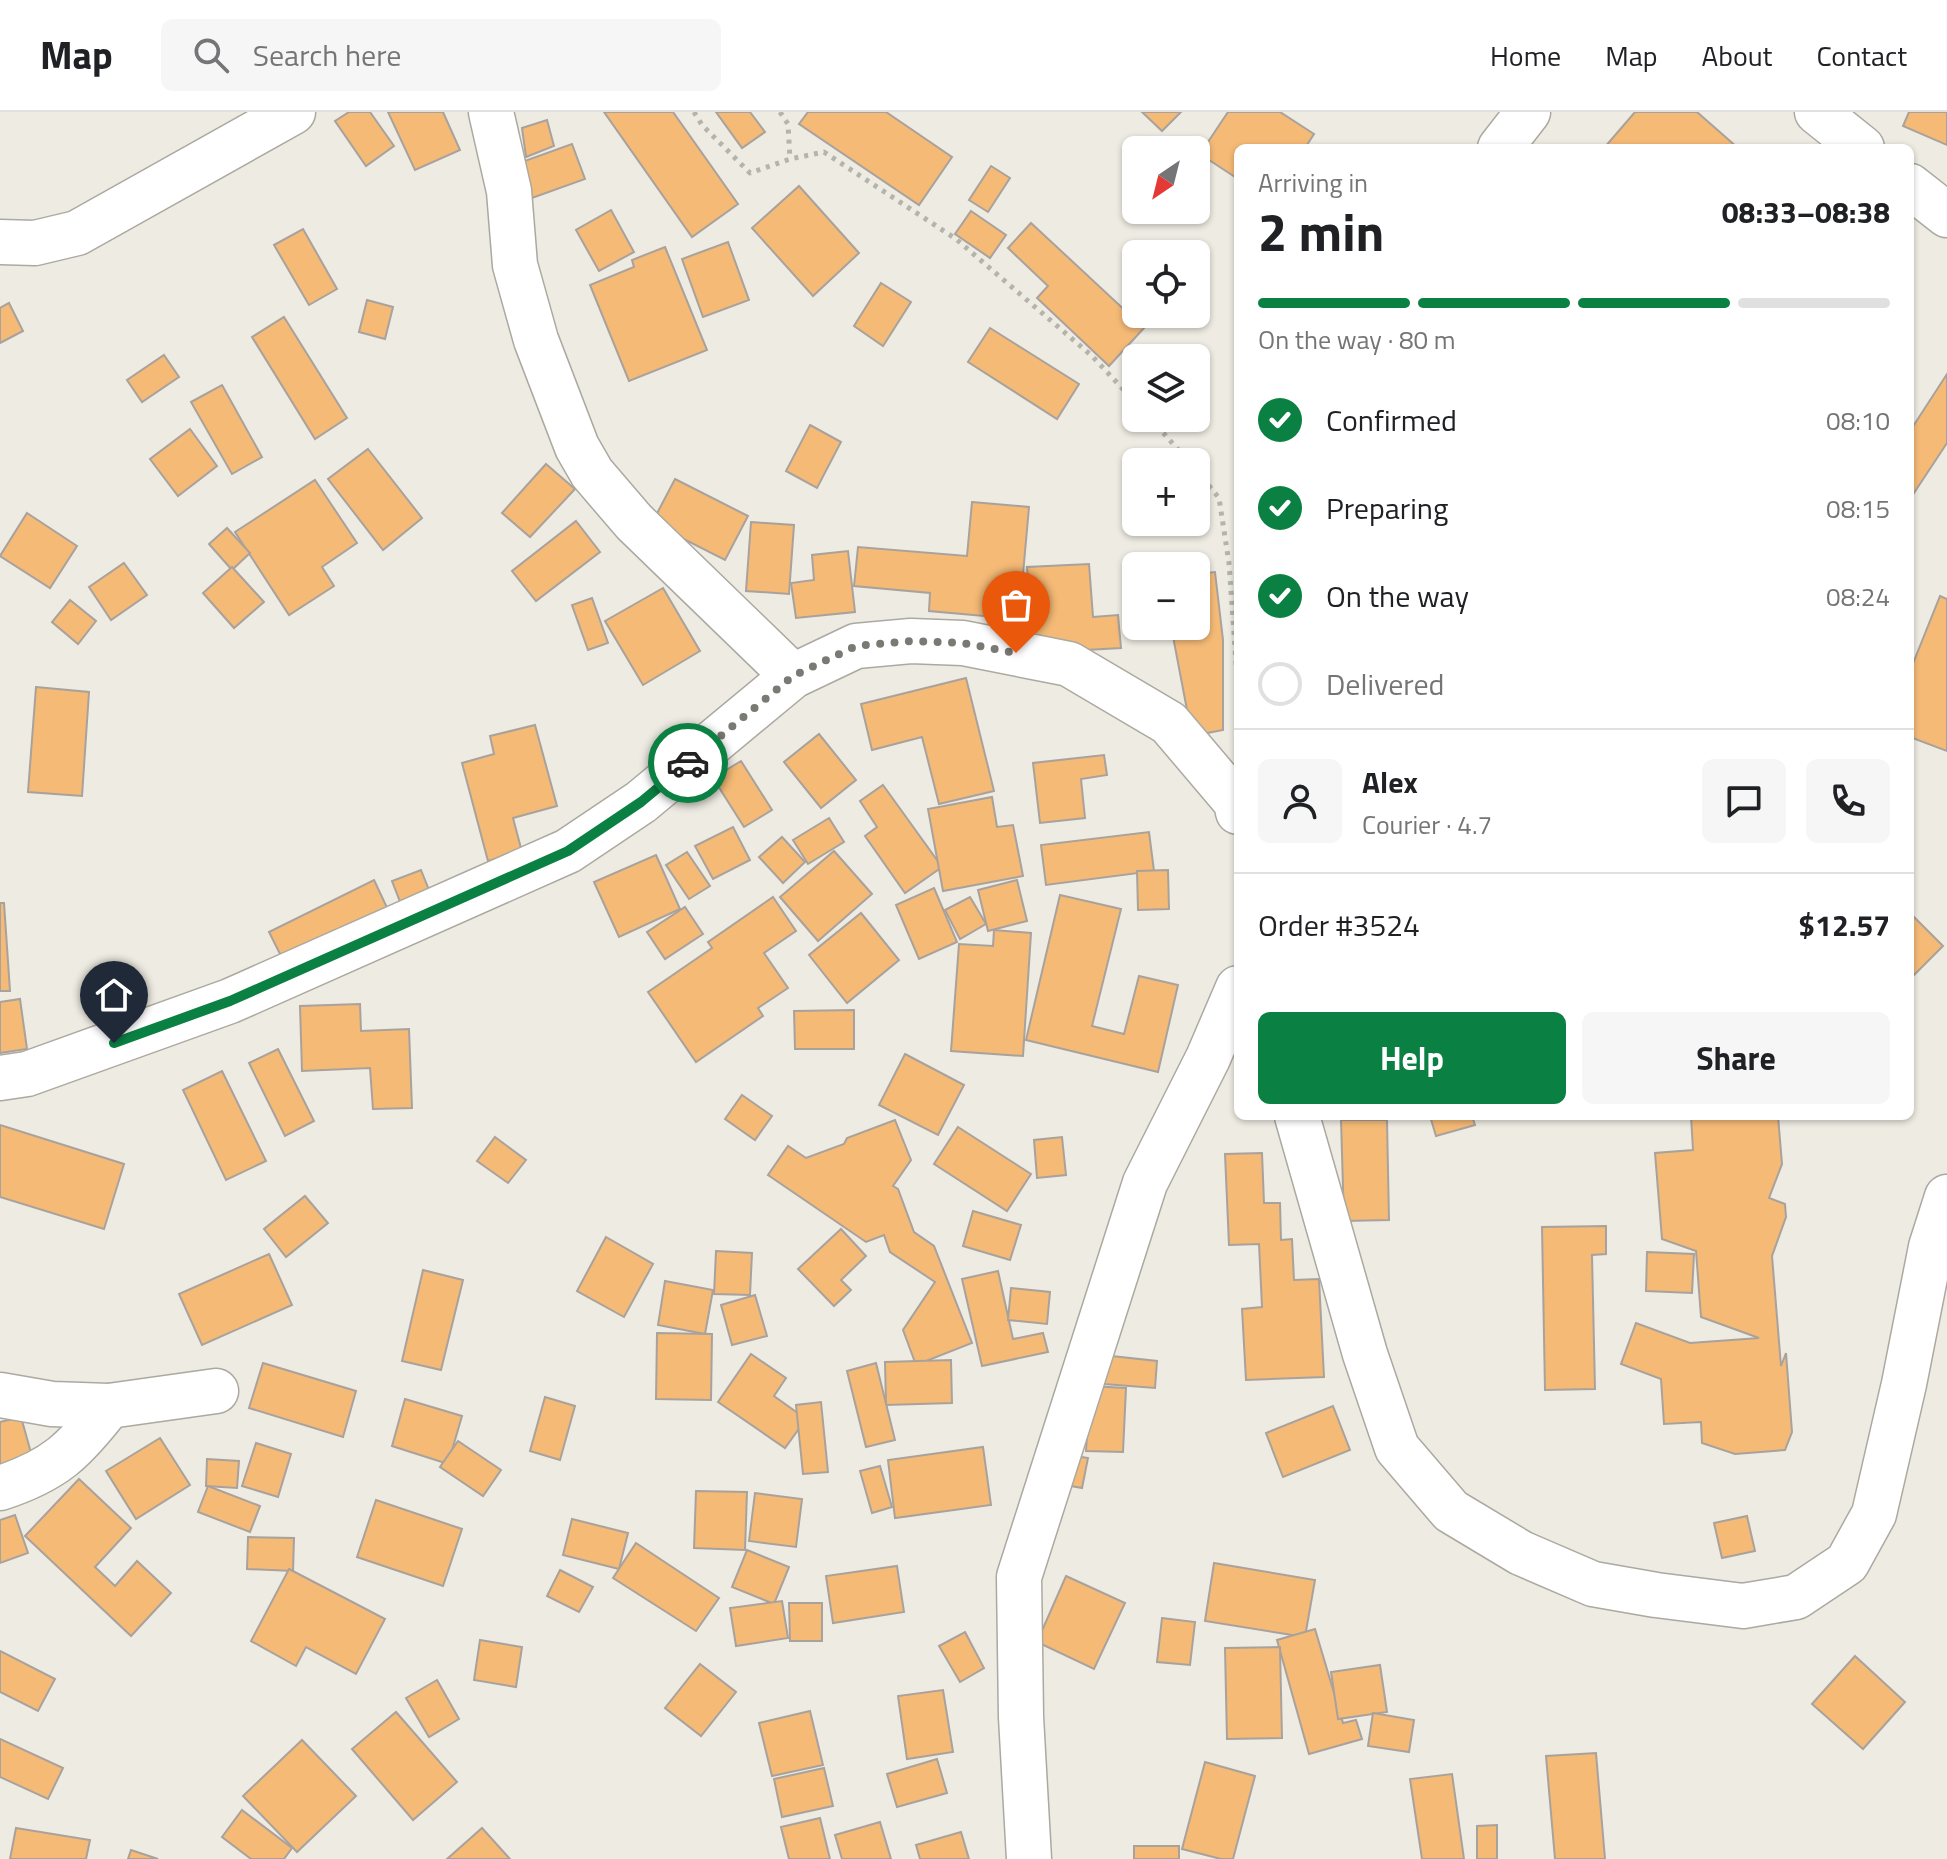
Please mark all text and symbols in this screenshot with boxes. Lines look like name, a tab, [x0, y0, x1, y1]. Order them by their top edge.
search box	[161, 19, 721, 91]
text: Map	[40, 26, 113, 84]
text: Search here	[253, 32, 402, 78]
icon: search	[189, 33, 233, 77]
text: Home	[1490, 34, 1561, 77]
text: Map	[1605, 34, 1658, 77]
text: About	[1702, 34, 1772, 77]
text: Contact	[1816, 34, 1907, 77]
north arrow	[1122, 136, 1210, 224]
map controls	[1122, 136, 1210, 640]
text: Arriving in	[1258, 163, 1368, 202]
text: 08:33–08:38	[1722, 189, 1890, 235]
text: 2 min	[1258, 192, 1384, 271]
button: locate	[1122, 240, 1210, 328]
text: On the way · 80 m	[1258, 320, 1456, 359]
button: layers	[1122, 344, 1210, 432]
text: Confirmed	[1326, 397, 1457, 443]
icon: check	[1258, 398, 1302, 442]
text: 08:10	[1826, 401, 1890, 440]
button: +	[1122, 448, 1210, 536]
text: Preparing	[1326, 485, 1448, 531]
icon: check	[1258, 486, 1302, 530]
text: 08:15	[1826, 489, 1890, 528]
button: −	[1122, 552, 1210, 640]
pin	[982, 571, 1050, 653]
text: On the way	[1326, 573, 1469, 619]
icon: check	[1258, 574, 1302, 618]
text: 08:24	[1826, 577, 1890, 616]
icon: bag	[994, 583, 1038, 627]
text: Delivered	[1326, 661, 1444, 707]
courier	[648, 723, 728, 803]
icon: car	[666, 741, 710, 785]
button: person	[1258, 759, 1342, 843]
text: Alex	[1362, 759, 1418, 805]
button: chat	[1702, 759, 1786, 843]
button: phone	[1806, 759, 1890, 843]
text: Courier · 4.7	[1362, 805, 1492, 844]
text: Order #3524	[1258, 902, 1420, 948]
text: $12.57	[1798, 902, 1890, 948]
pin	[80, 961, 148, 1043]
icon: home	[92, 973, 136, 1017]
button: Help	[1258, 1012, 1566, 1104]
button: Share	[1582, 1012, 1890, 1104]

